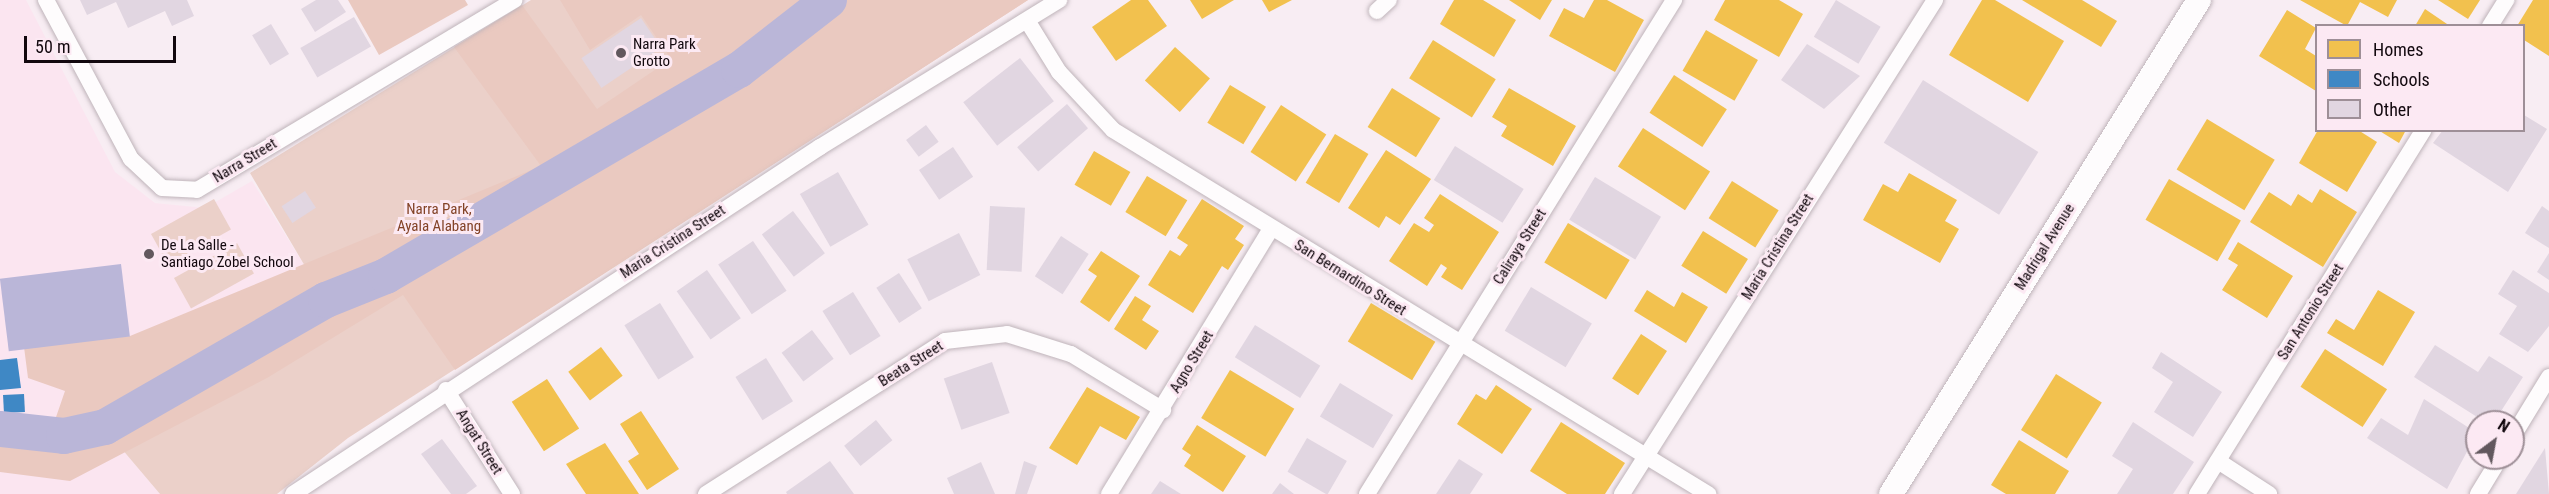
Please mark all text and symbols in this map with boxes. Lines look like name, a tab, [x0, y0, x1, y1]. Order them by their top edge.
scale bar	[27, 24, 178, 62]
legend	[2315, 24, 2525, 132]
place label: Narra Park Grotto	[633, 35, 696, 70]
text: 50 m	[35, 36, 70, 57]
text: Homes	[2373, 39, 2423, 60]
marker: Narra Park Grotto	[614, 46, 628, 60]
text: Schools	[2373, 69, 2430, 90]
text: Other	[2373, 99, 2412, 120]
street label: Narra Street	[210, 135, 280, 187]
street label: Maria Cristina Street	[1738, 191, 1818, 303]
park label: Narra Park, Ayala Alabang	[397, 200, 481, 235]
street label: Madrigal Avenue	[2011, 200, 2079, 294]
street label: Maria Cristina Street	[617, 201, 729, 283]
street label: Caliraya Street	[1490, 206, 1550, 288]
place label: De La Salle - Santiago Zobel School	[161, 236, 294, 271]
street label: San Bernardino Street	[1291, 236, 1409, 320]
marker: De La Salle - Santiago Zobel School	[142, 247, 156, 261]
street label: San Antonio Street	[2274, 260, 2348, 364]
street label: Agno Street	[1166, 328, 1218, 396]
street label: Beata Street	[875, 337, 947, 391]
street label: Angat Street	[452, 406, 506, 478]
north arrow	[2465, 410, 2525, 470]
text: N	[2495, 415, 2513, 437]

